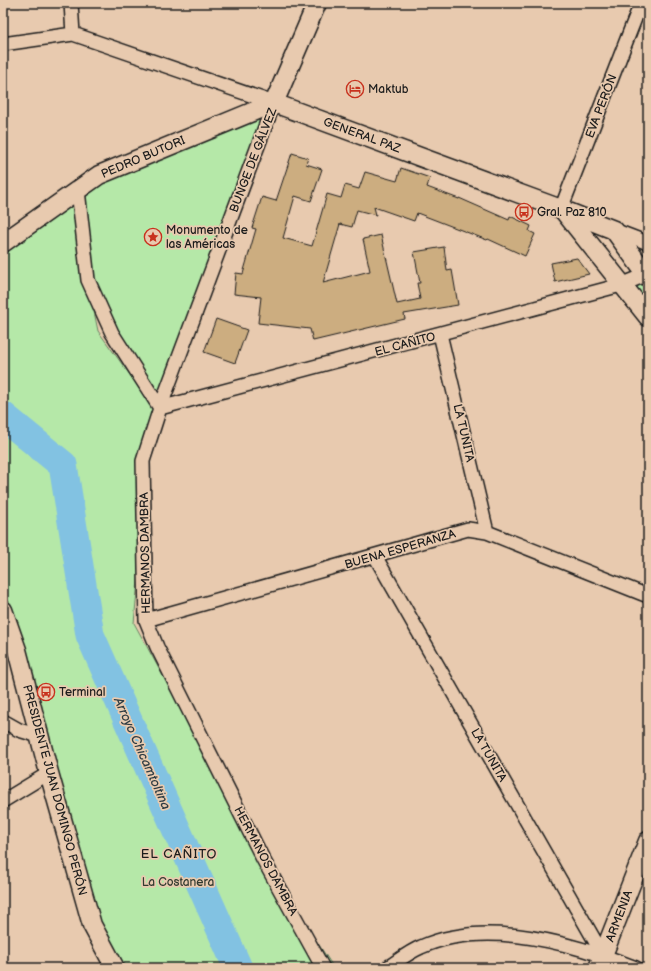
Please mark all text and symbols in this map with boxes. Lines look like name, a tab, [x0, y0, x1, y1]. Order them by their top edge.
street label: EVA PERÓN	[581, 71, 621, 140]
hotel icon: Maktub	[345, 79, 365, 99]
place label: Maktub	[368, 82, 409, 97]
street label: BUNGE DE GÁLVEZ	[225, 104, 281, 215]
street label: GENERAL PAZ	[321, 115, 403, 157]
street label: PEDRO BUTORI	[99, 133, 188, 182]
bus stop icon: Gral. Paz 810	[514, 202, 534, 222]
place label: Gral. Paz 810	[537, 205, 607, 220]
place label: Monumento de las Américas	[166, 223, 248, 252]
place icon: Monumento de las Américas	[143, 227, 163, 247]
street label: EL CAÑITO	[373, 327, 437, 360]
street label: LA TUNITA	[450, 403, 478, 464]
street label: HERMANOS DAMBRA	[137, 491, 154, 614]
street label: BUENA ESPERANZA	[343, 526, 458, 573]
bus stop icon: Terminal	[36, 682, 56, 702]
street label: PRESIDENTE JUAN DOMINGO PERÓN	[19, 683, 92, 897]
place label: Terminal	[59, 685, 105, 700]
water label: Arroyo Chicamtoltina	[110, 694, 174, 812]
street label: LA TUNITA	[467, 726, 510, 785]
street label: HERMANOS DAMBRA	[230, 804, 301, 919]
district label: EL CAÑITO	[141, 845, 217, 862]
park label: La Costanera	[142, 875, 215, 890]
street label: ARMENIA	[603, 888, 636, 944]

